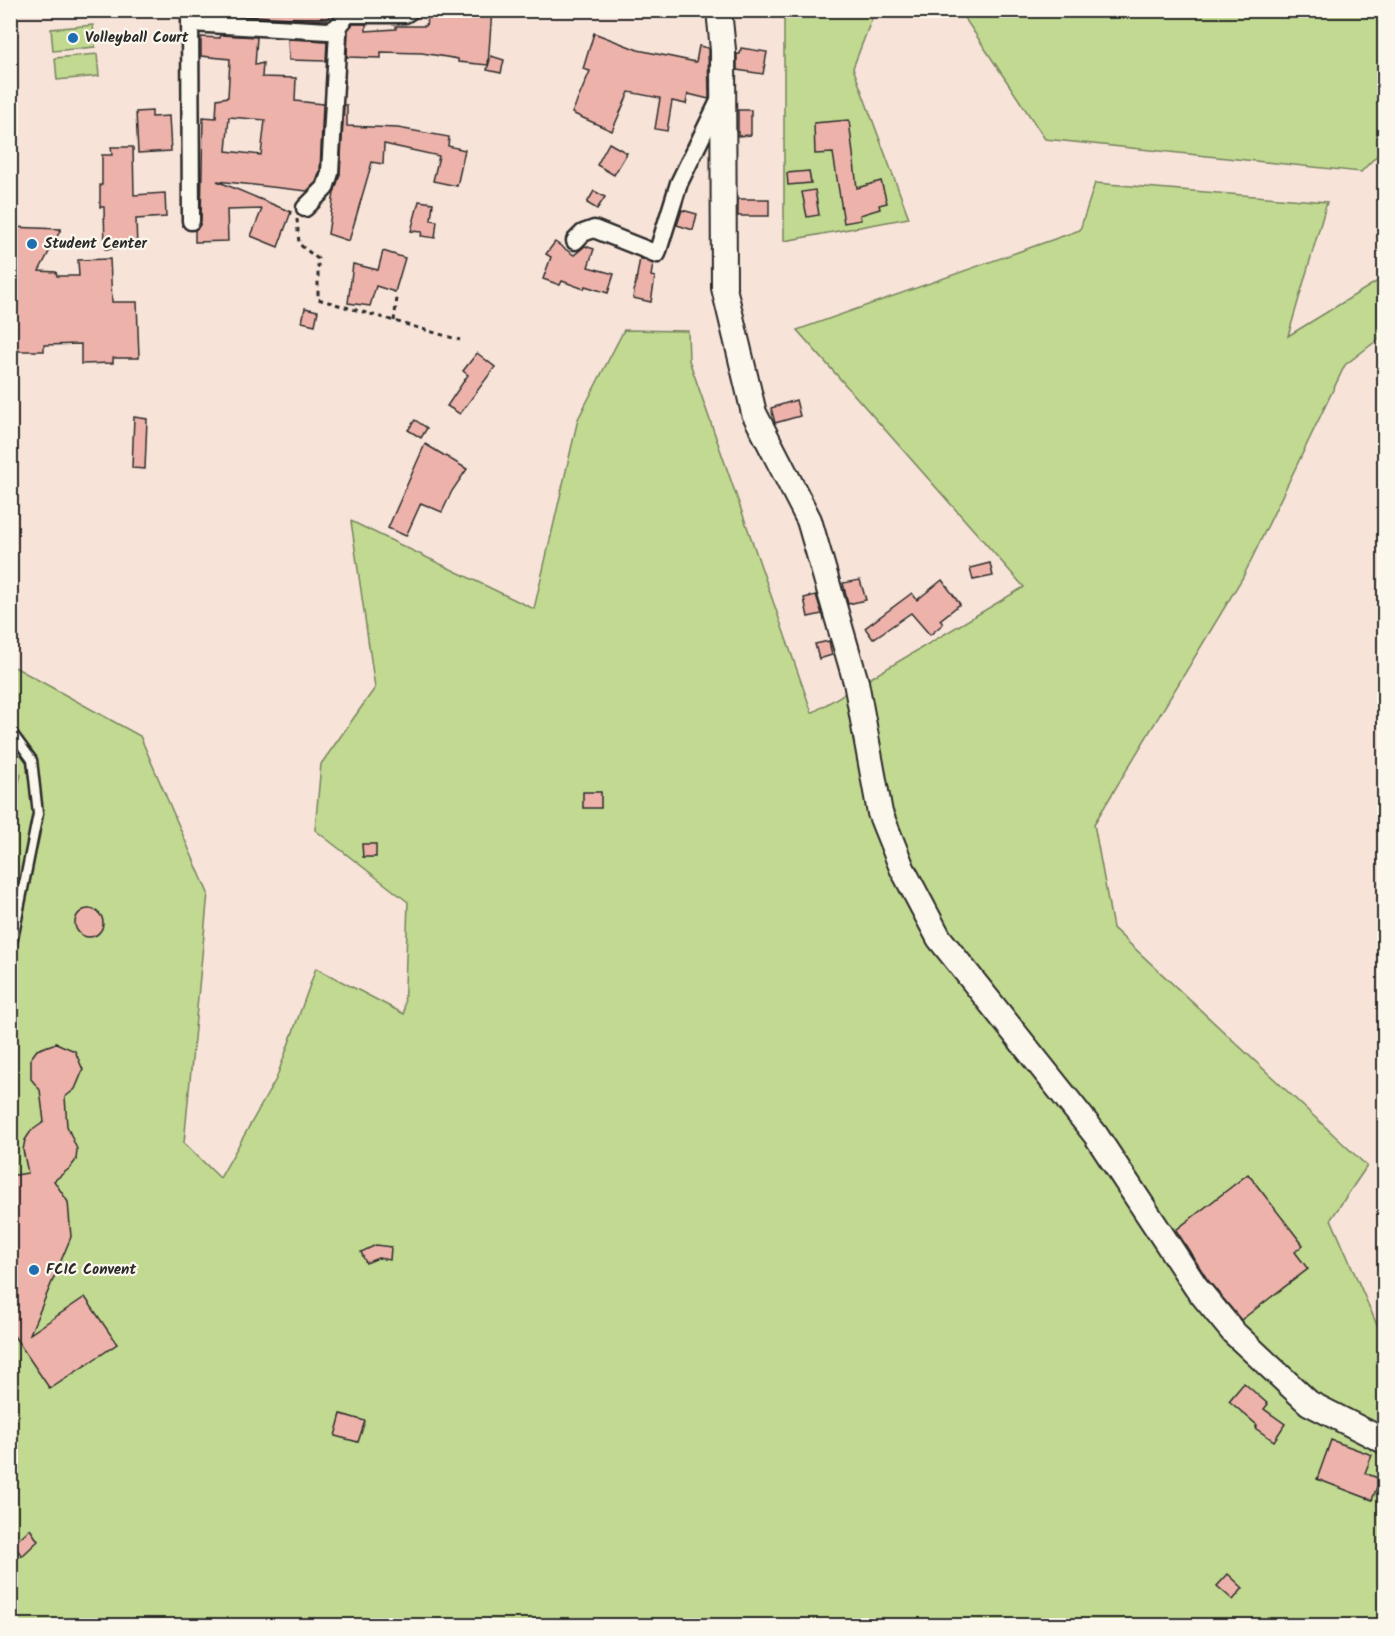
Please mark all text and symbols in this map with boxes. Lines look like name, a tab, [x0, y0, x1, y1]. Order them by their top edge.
place label: Volleyball Court	[85, 26, 189, 50]
marker: Volleyball Court	[66, 31, 80, 45]
place label: Student Center	[44, 232, 148, 256]
marker: Student Center	[25, 237, 39, 251]
place label: FCIC Convent	[46, 1258, 136, 1282]
marker: FCIC Convent	[27, 1263, 41, 1277]

